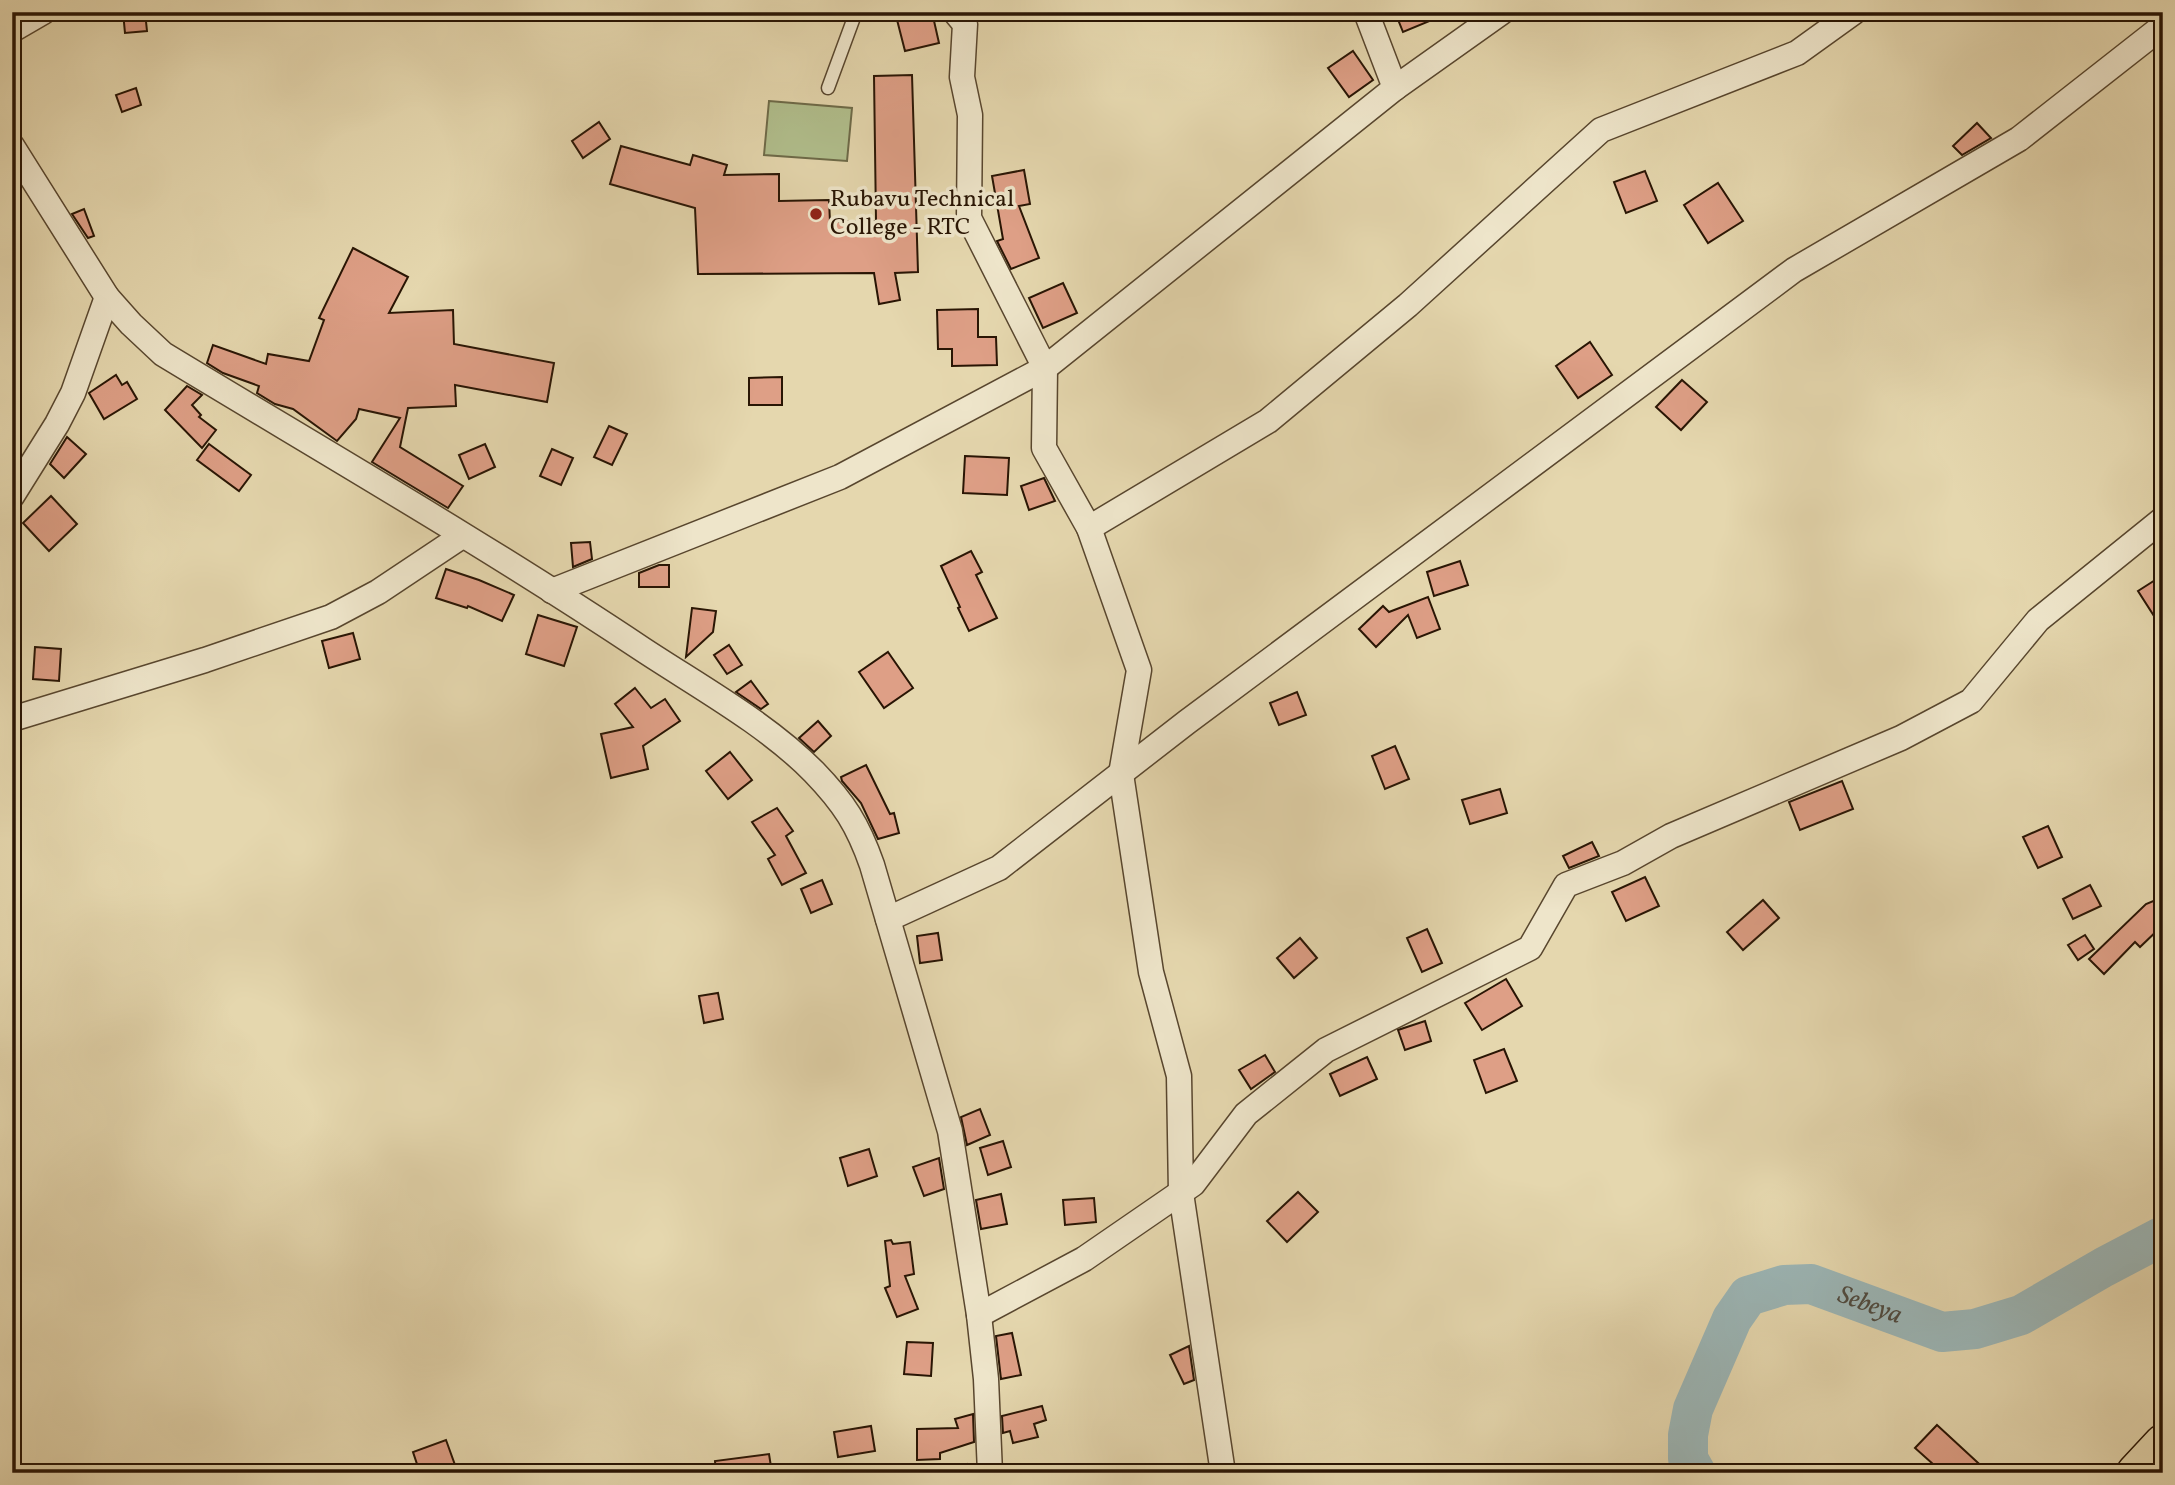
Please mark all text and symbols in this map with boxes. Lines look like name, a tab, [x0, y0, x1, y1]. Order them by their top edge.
place label: Rubavu Technical College - RTC	[830, 183, 1014, 245]
marker: Rubavu Technical College - RTC	[808, 206, 824, 222]
water label: Sebeya	[1832, 1277, 1907, 1334]

